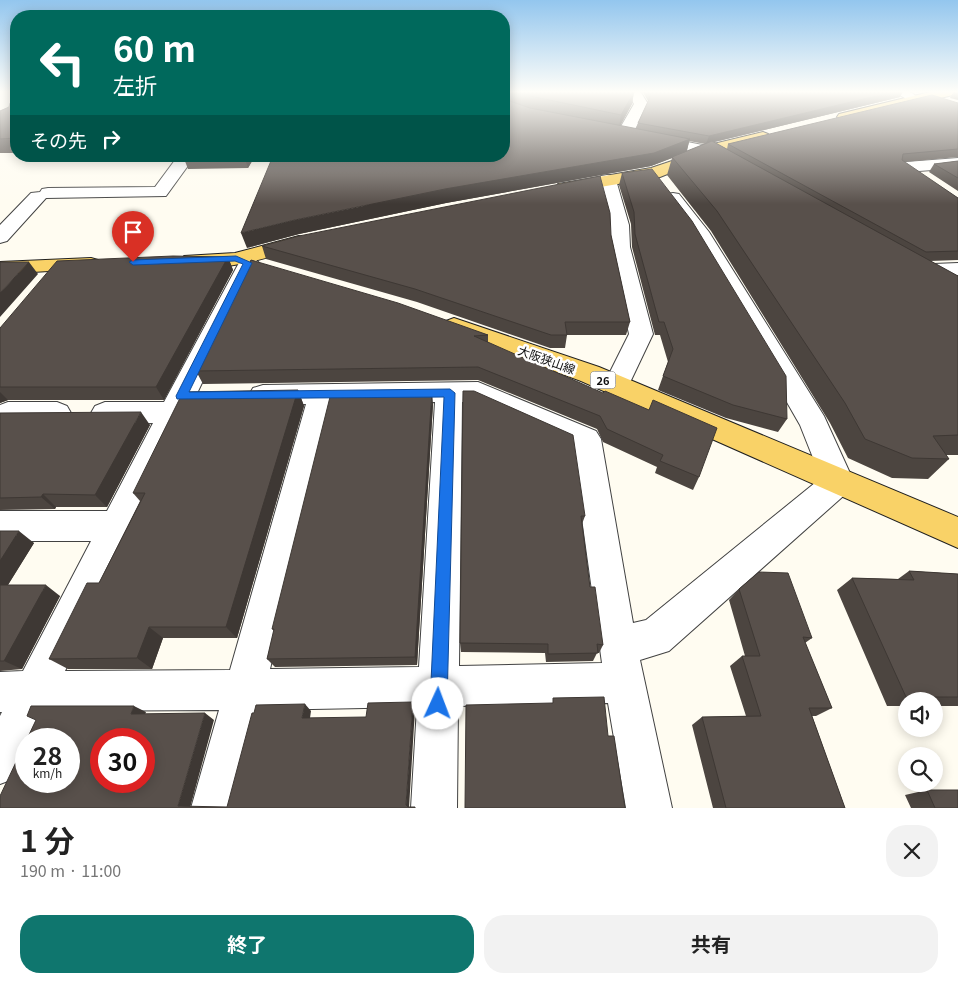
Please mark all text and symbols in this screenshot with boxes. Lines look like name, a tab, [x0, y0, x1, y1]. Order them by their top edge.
text: 60 m	[113, 21, 196, 72]
icon: left	[30, 30, 95, 95]
text: 左折	[113, 68, 157, 100]
icon: right	[97, 125, 125, 153]
text: その先	[30, 126, 87, 153]
pin	[112, 211, 154, 262]
icon: arrive	[119, 218, 147, 246]
street label: 大阪狭山線	[516, 341, 578, 377]
road number: 26	[590, 372, 616, 388]
position arrow	[411, 677, 463, 729]
map controls	[898, 692, 943, 792]
button: sound	[898, 692, 943, 737]
speed limit sign: 30	[90, 728, 155, 793]
text: 28	[33, 736, 62, 772]
button: search	[898, 747, 943, 792]
text: km/h	[33, 764, 62, 781]
text: 1 分	[20, 817, 75, 861]
button: close	[886, 825, 938, 877]
text: 190 m · 11:00	[20, 858, 121, 882]
button: 終了	[20, 915, 474, 973]
button: 共有	[484, 915, 938, 973]

